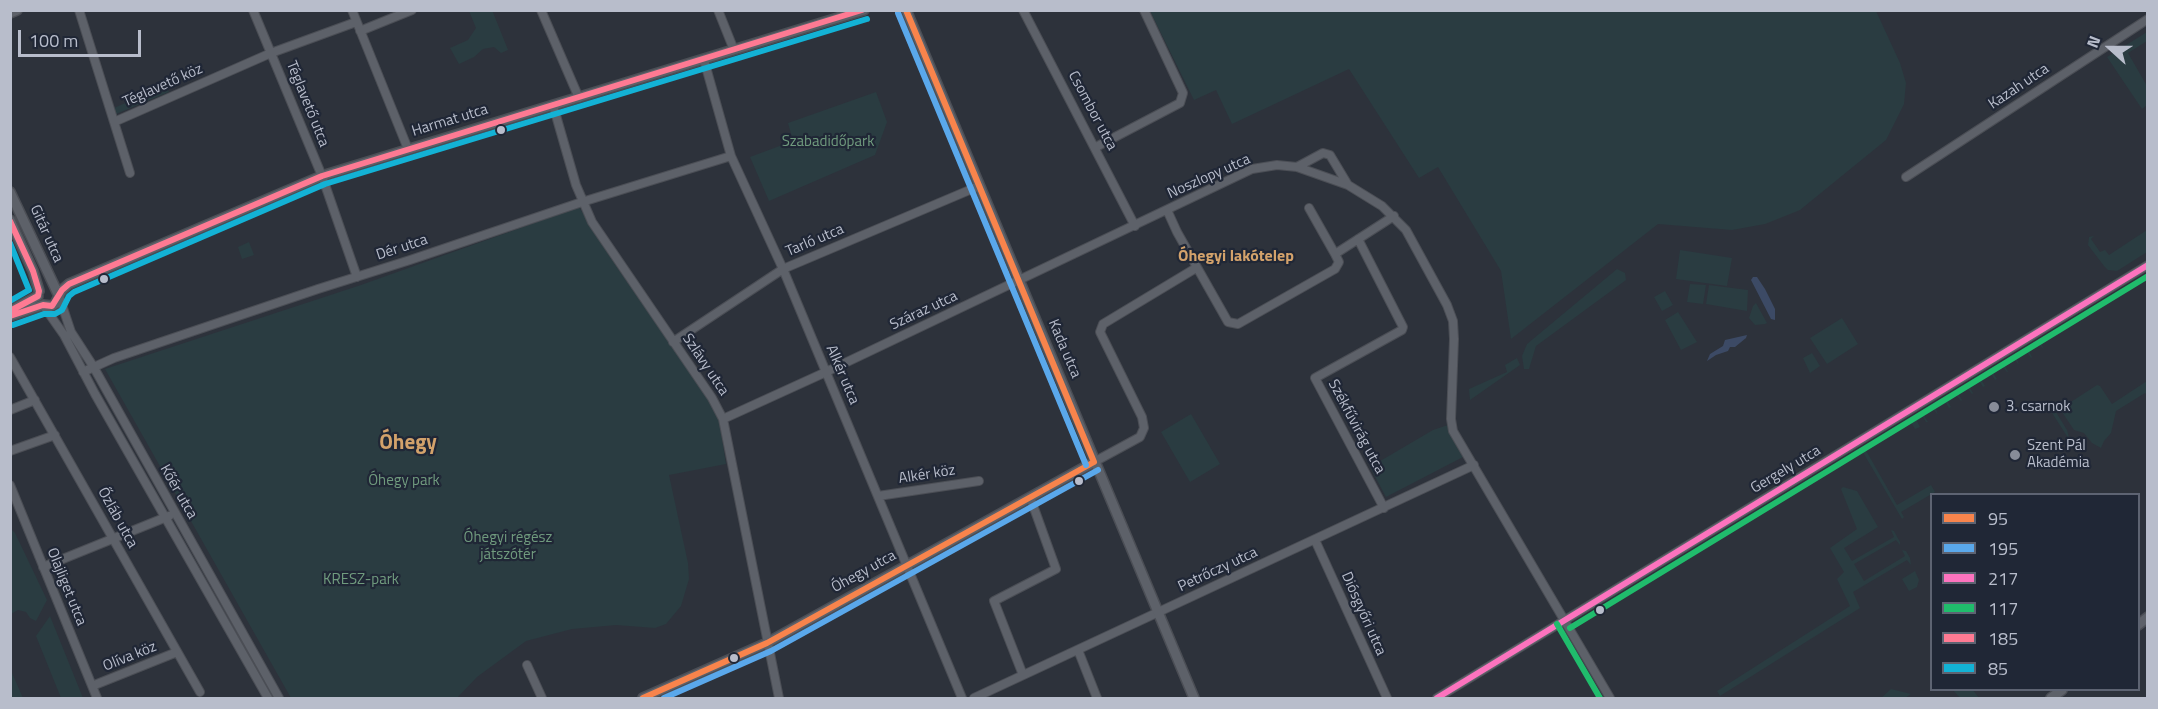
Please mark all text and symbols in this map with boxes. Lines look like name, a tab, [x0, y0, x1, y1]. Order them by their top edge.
scale bar	[21, 18, 144, 56]
north arrow	[2080, 18, 2140, 78]
text: 100 m	[29, 27, 78, 54]
text: N	[2080, 32, 2106, 51]
street label: Téglavető utca	[282, 58, 332, 150]
street label: Téglavető köz	[120, 60, 206, 112]
street label: Kazah utca	[1985, 60, 2053, 114]
street label: Csombor utca	[1064, 68, 1120, 154]
street label: Harmat utca	[410, 101, 490, 141]
unlabelled marker	[495, 124, 507, 136]
park label: Szabadidőpark	[782, 133, 874, 151]
street label: Noszlopy utca	[1165, 151, 1253, 203]
street label: Gitár utca	[25, 202, 67, 266]
street label: Tarló utca	[783, 221, 847, 261]
street label: Dér utca	[374, 231, 430, 265]
district label: Óhegyi lakótelep	[1178, 247, 1294, 267]
unlabelled marker	[98, 273, 110, 285]
street label: Száraz utca	[887, 288, 961, 334]
street label: Kada utca	[1044, 317, 1084, 381]
street label: Szlávy utca	[678, 331, 732, 399]
street label: Alkér utca	[821, 343, 863, 407]
street label: Székfűvirág utca	[1324, 377, 1388, 477]
place label: 3. csarnok	[2006, 398, 2070, 416]
marker: 3. csarnok	[1987, 400, 2001, 414]
district label: Óhegy	[379, 431, 437, 457]
place label: Szent Pál Akadémia	[2027, 437, 2089, 472]
street label: Gergely utca	[1748, 442, 1824, 498]
marker: Szent Pál Akadémia	[2008, 448, 2022, 462]
street label: Kőér utca	[155, 462, 201, 522]
street label: Alkér köz	[897, 462, 957, 488]
park label: Óhegy park	[368, 472, 440, 490]
unlabelled marker	[1073, 475, 1085, 487]
street label: Őzláb utca	[93, 485, 141, 551]
legend	[1930, 493, 2140, 691]
text: 95	[1988, 505, 2008, 532]
park label: Óhegyi régész játszótér	[464, 529, 552, 564]
text: 195	[1988, 535, 2018, 562]
street label: Petrőczy utca	[1175, 544, 1261, 596]
street label: Olajliget utca	[42, 546, 90, 628]
street label: Óhegy utca	[829, 547, 899, 597]
text: 217	[1988, 565, 2018, 592]
street label: Diósgyőri utca	[1337, 569, 1389, 659]
park label: KRESZ-park	[323, 571, 399, 589]
text: 117	[1988, 595, 2018, 622]
unlabelled marker	[1594, 604, 1606, 616]
text: 185	[1988, 625, 2018, 652]
street label: Olíva köz	[101, 638, 159, 676]
unlabelled marker	[728, 652, 740, 664]
text: 85	[1988, 655, 2008, 682]

